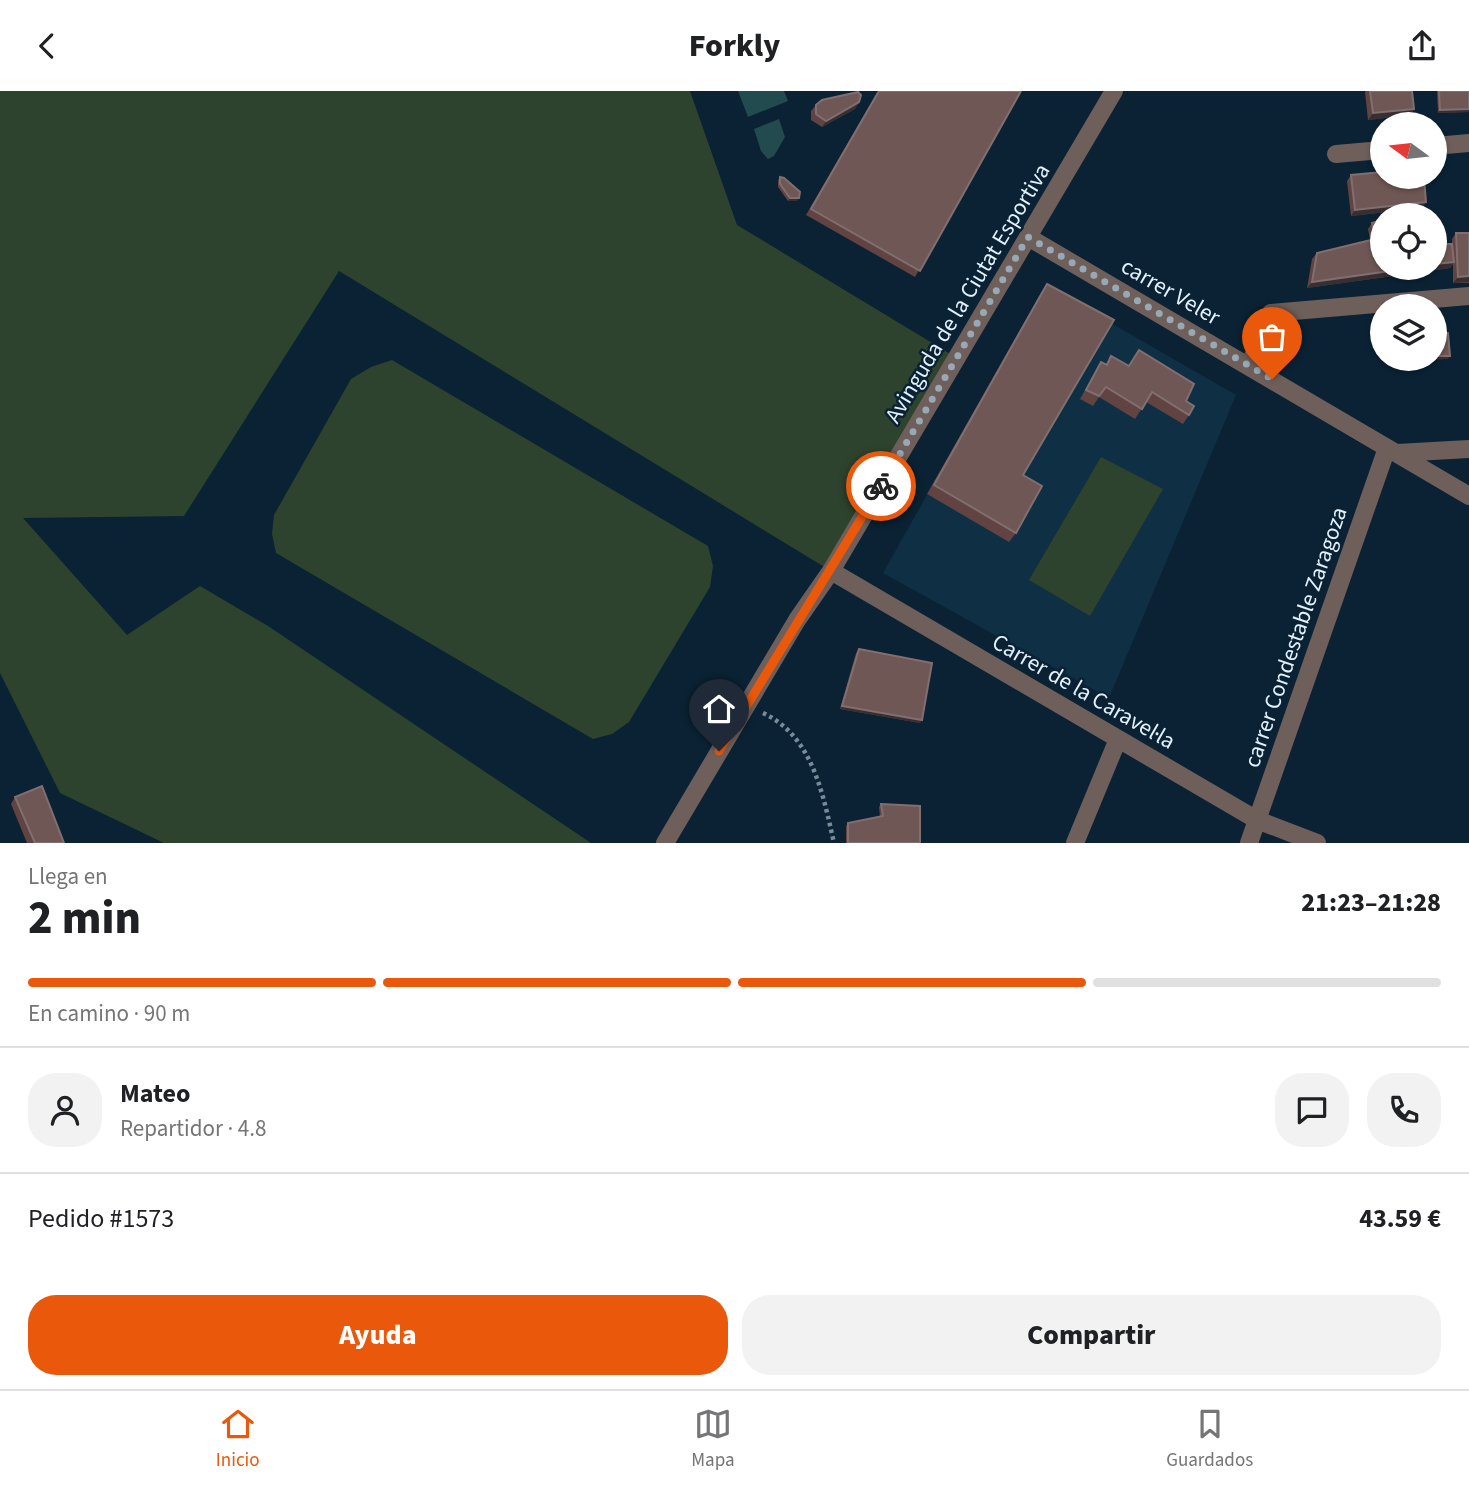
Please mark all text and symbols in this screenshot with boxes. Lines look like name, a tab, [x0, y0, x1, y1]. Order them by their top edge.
text: Forkly	[689, 23, 780, 69]
icon: back	[28, 27, 66, 65]
icon: share	[1403, 27, 1441, 65]
north arrow	[1370, 112, 1447, 189]
map controls	[1370, 112, 1447, 371]
street label: Avinguda de la Ciutat Esportiva	[877, 157, 1058, 429]
button: locate	[1370, 203, 1447, 280]
street label: carrer Veler	[1115, 250, 1227, 334]
button: layers	[1370, 294, 1447, 371]
pin	[1242, 307, 1302, 379]
icon: bag	[1253, 318, 1291, 356]
courier	[846, 451, 916, 521]
icon: bike	[862, 467, 900, 505]
street label: carrer Condestable Zaragoza	[1235, 502, 1356, 772]
street label: Carrer de la Caravel·la	[986, 625, 1182, 757]
pin	[689, 679, 749, 751]
icon: home	[700, 690, 738, 728]
text: Llega en	[28, 860, 108, 893]
text: 21:23–21:28	[1301, 884, 1441, 921]
text: 2 min	[28, 886, 141, 951]
text: En camino · 90 m	[28, 997, 190, 1030]
button: person	[28, 1073, 102, 1147]
button: chat	[1275, 1073, 1349, 1147]
button: phone	[1367, 1073, 1441, 1147]
text: Mateo	[120, 1075, 190, 1112]
text: Repartidor · 4.8	[120, 1112, 266, 1145]
text: Pedido #1573	[28, 1200, 174, 1237]
text: 43.59 €	[1359, 1200, 1441, 1237]
button: Ayuda	[28, 1295, 728, 1375]
button: Compartir	[742, 1295, 1441, 1375]
tab: Inicio	[216, 1405, 260, 1474]
tab: Mapa	[691, 1405, 735, 1474]
tab: Guardados	[1166, 1405, 1253, 1474]

